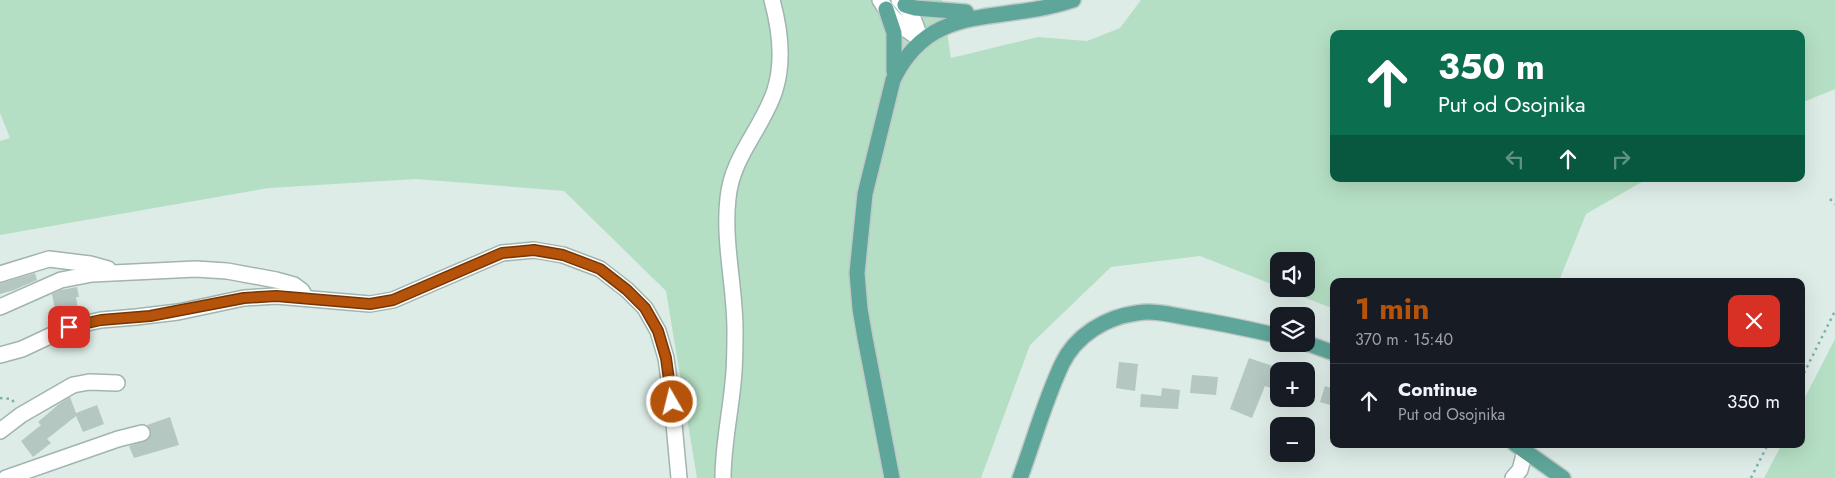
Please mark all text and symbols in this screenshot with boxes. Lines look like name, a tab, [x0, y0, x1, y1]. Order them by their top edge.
text: 350 m	[1438, 42, 1545, 92]
icon: ahead	[1355, 50, 1420, 115]
text: Put od Osojnika	[1438, 88, 1586, 120]
icon: left	[1501, 145, 1529, 173]
icon: ahead	[1554, 145, 1582, 173]
icon: right	[1607, 145, 1635, 173]
map controls	[1270, 252, 1315, 462]
button: sound	[1270, 252, 1315, 297]
text: 1 min	[1355, 287, 1429, 330]
button: close	[1728, 295, 1780, 347]
pin	[48, 306, 90, 348]
button: layers	[1270, 307, 1315, 352]
icon: arrive	[55, 313, 83, 341]
text: 370 m · 15:40	[1355, 328, 1453, 351]
button: +	[1270, 362, 1315, 407]
position arrow	[645, 375, 697, 427]
text: Continue	[1398, 376, 1477, 403]
icon: ahead	[1355, 387, 1383, 415]
text: 350 m	[1727, 388, 1780, 415]
text: Put od Osojnika	[1398, 403, 1505, 426]
button: −	[1270, 417, 1315, 462]

